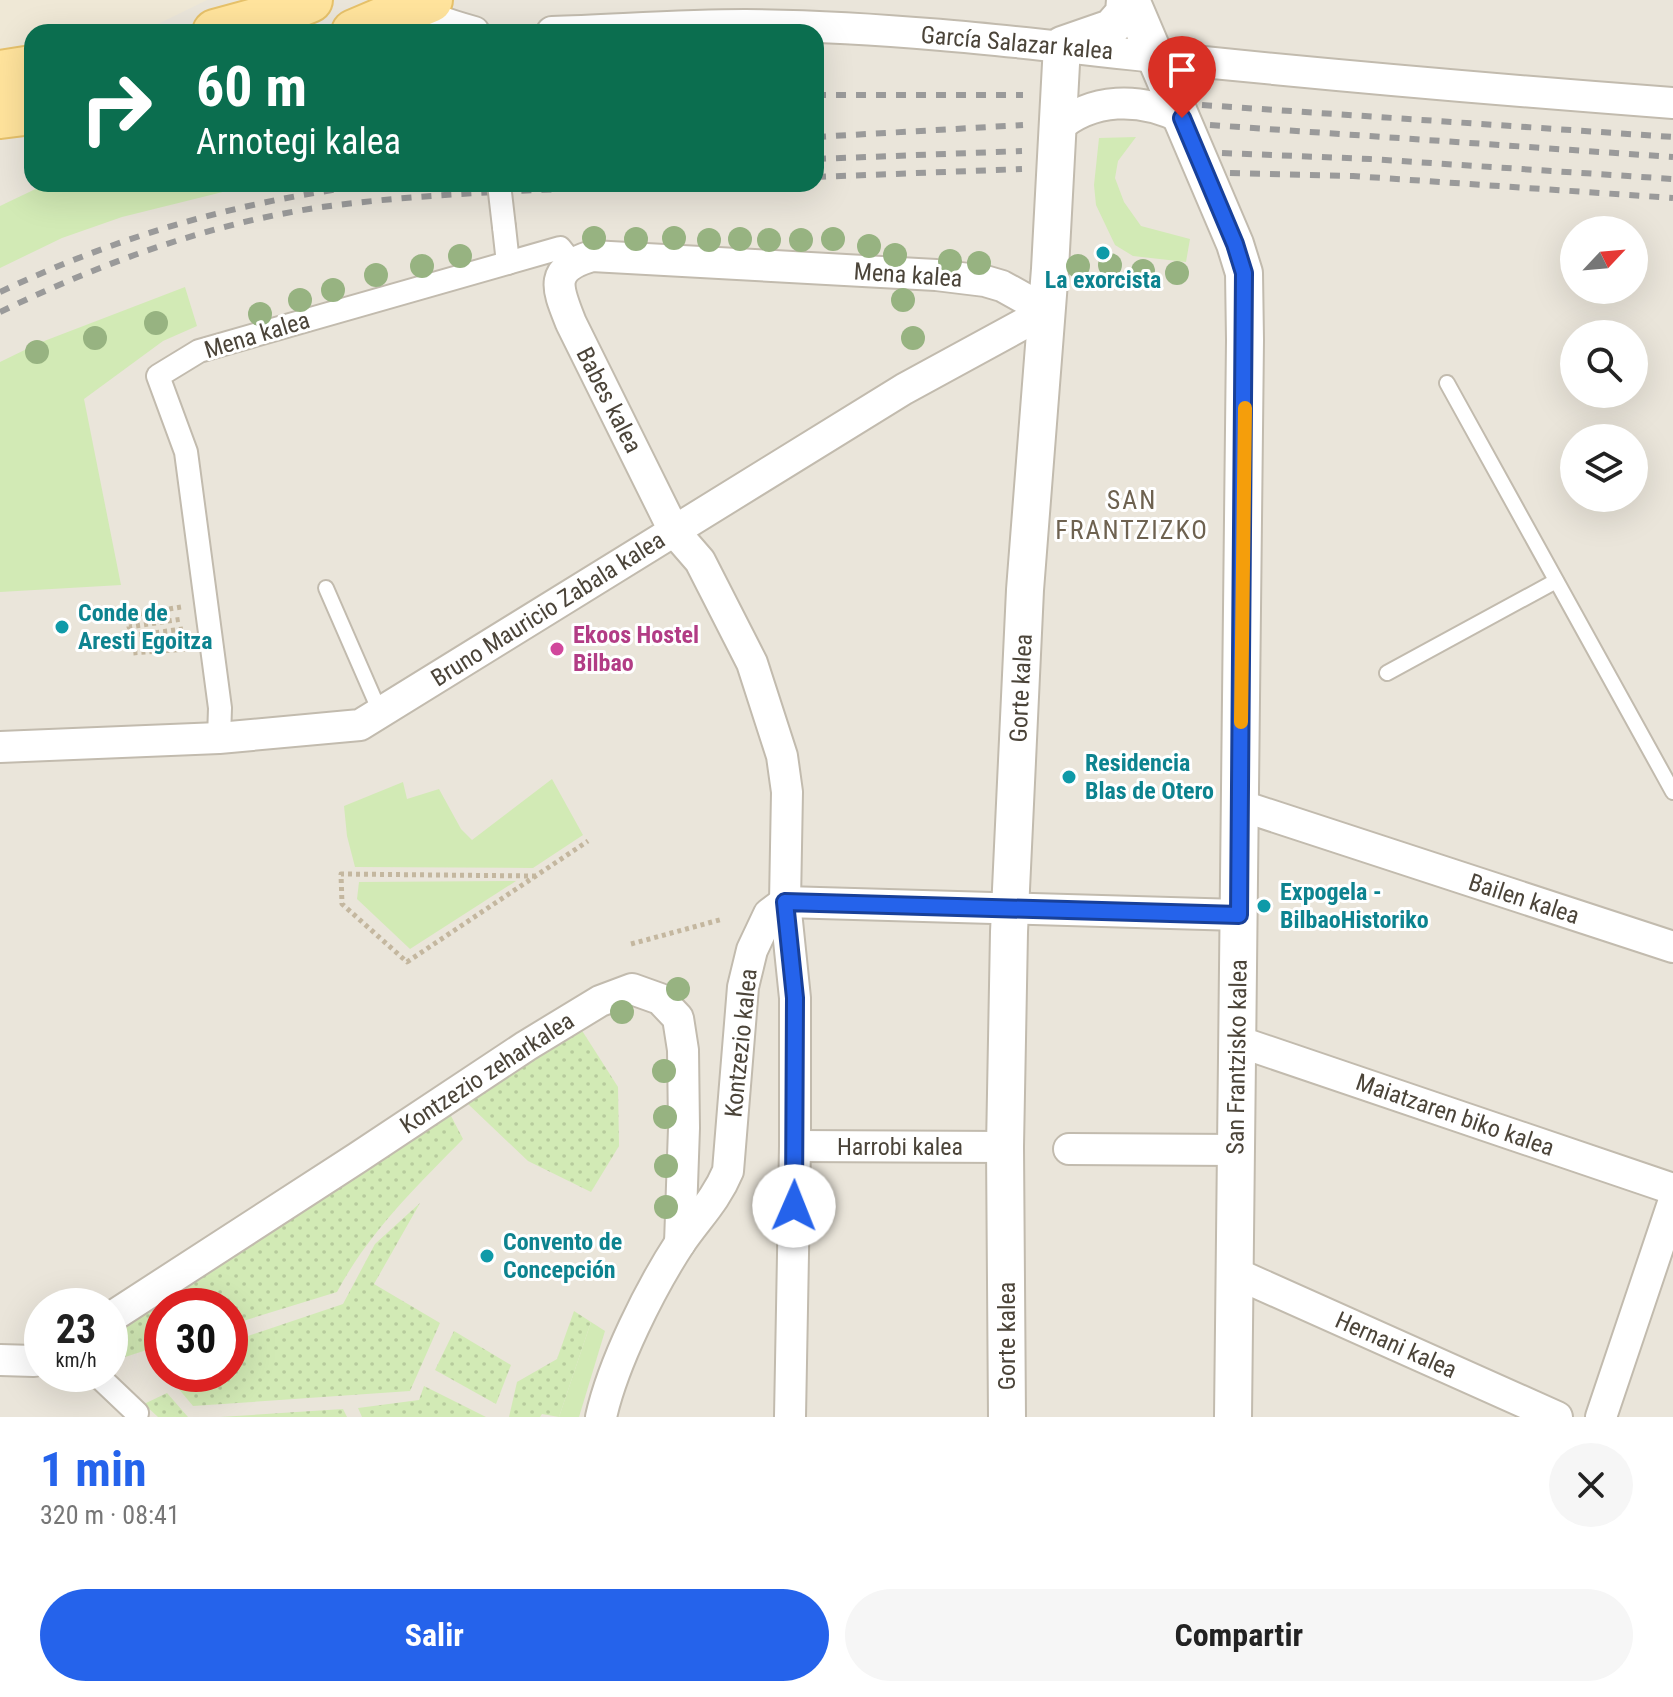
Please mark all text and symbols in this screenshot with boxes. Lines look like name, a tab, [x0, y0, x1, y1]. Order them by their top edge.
street label: García Salazar kalea	[920, 21, 1114, 65]
pin	[1148, 36, 1216, 118]
icon: arrive	[1160, 48, 1204, 92]
text: 60 m	[196, 54, 307, 120]
icon: right	[64, 56, 168, 160]
text: Arnotegi kalea	[196, 121, 401, 163]
north arrow	[1560, 216, 1648, 304]
map controls	[1560, 216, 1648, 512]
marker: La exorcista	[1094, 244, 1112, 262]
street label: Mena kalea	[853, 257, 963, 293]
place label: La exorcista	[1045, 266, 1161, 294]
street label: Mena kalea	[201, 306, 313, 364]
button: search	[1560, 320, 1648, 408]
street label: Babes kalea	[570, 343, 648, 457]
button: layers	[1560, 424, 1648, 512]
district label: SAN FRANTZIZKO	[1055, 485, 1209, 545]
street label: Bruno Mauricio Zabala kalea	[426, 526, 670, 692]
place label: Conde de Aresti Egoitza	[78, 599, 213, 655]
marker: Conde de Aresti Egoitza	[53, 618, 71, 636]
place label: Ekoos Hostel Bilbao	[573, 621, 699, 677]
street label: Gorte kalea	[1004, 633, 1038, 743]
marker: Ekoos Hostel Bilbao	[548, 640, 566, 658]
place label: Residencia Blas de Otero	[1085, 749, 1214, 805]
marker: Residencia Blas de Otero	[1060, 768, 1078, 786]
street label: Bailen kalea	[1465, 868, 1583, 930]
place label: Expogela - BilbaoHistoriko	[1280, 878, 1429, 934]
marker: Expogela - BilbaoHistoriko	[1255, 897, 1273, 915]
street label: San Frantzisko kalea	[1221, 959, 1253, 1155]
street label: Kontzezio kalea	[719, 967, 763, 1119]
street label: Kontzezio zeharkalea	[395, 1006, 579, 1140]
street label: Maiatzaren biko kalea	[1352, 1068, 1558, 1162]
street label: Harrobi kalea	[837, 1133, 963, 1161]
position arrow	[752, 1164, 836, 1248]
place label: Convento de Concepción	[503, 1228, 622, 1284]
marker: Convento de Concepción	[478, 1247, 496, 1265]
street label: Gorte kalea	[993, 1282, 1021, 1390]
speed limit sign: 30	[144, 1288, 248, 1392]
text: 23	[56, 1306, 96, 1353]
street label: Hernani kalea	[1331, 1306, 1461, 1384]
text: km/h	[55, 1348, 97, 1372]
text: 1 min	[40, 1441, 147, 1498]
button: close	[1549, 1443, 1633, 1527]
text: 320 m · 08:41	[40, 1500, 180, 1530]
button: Salir	[40, 1589, 829, 1681]
button: Compartir	[845, 1589, 1633, 1681]

